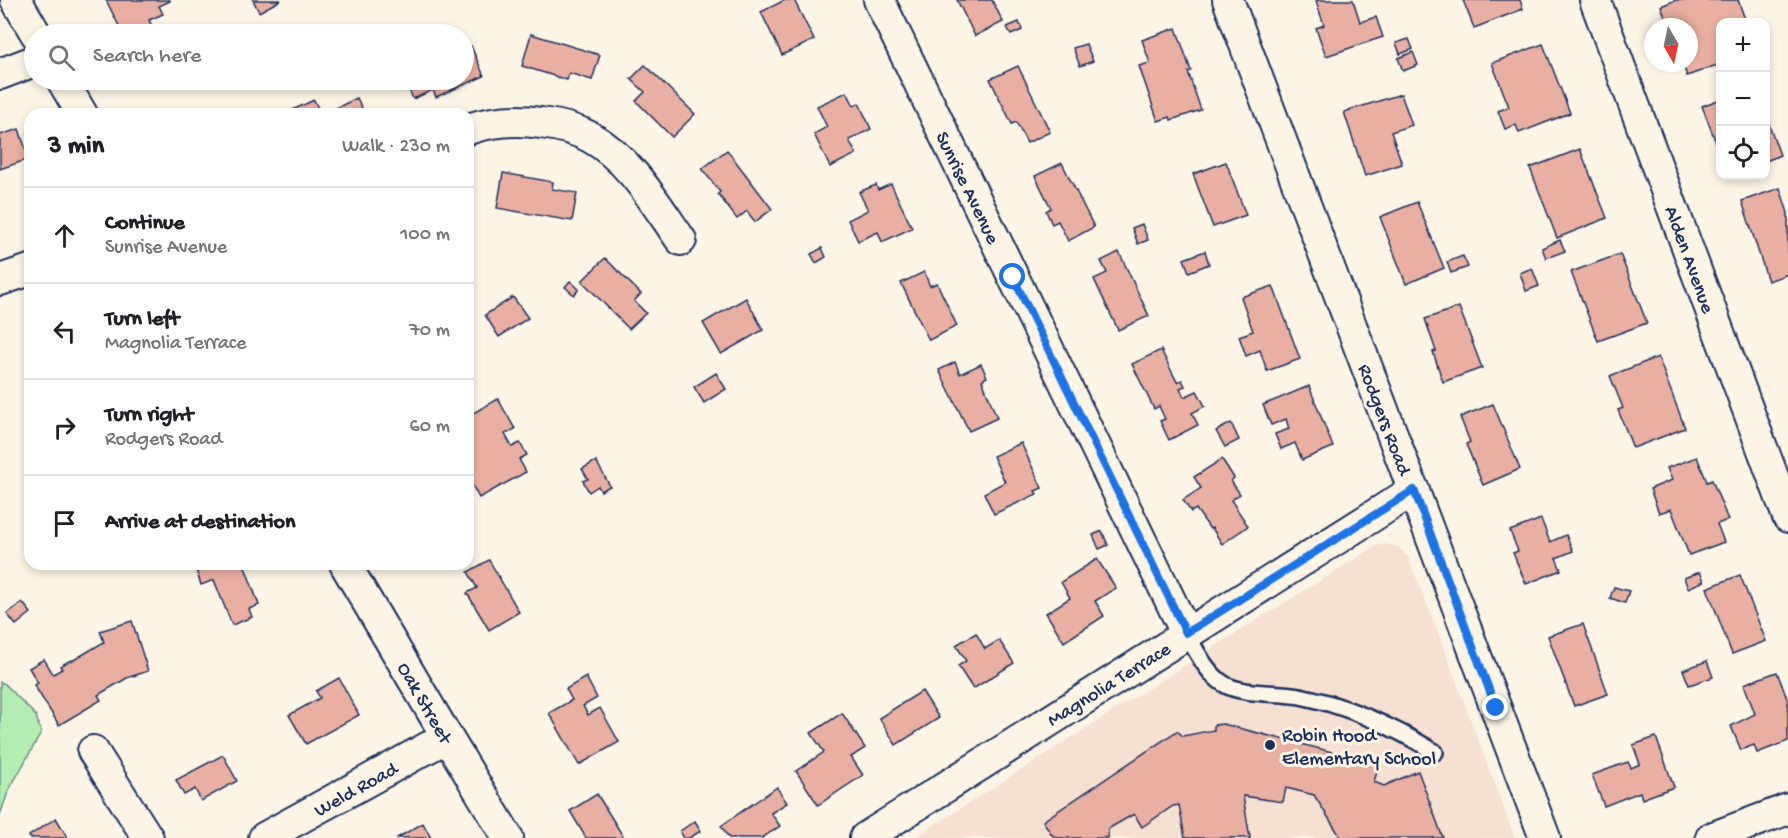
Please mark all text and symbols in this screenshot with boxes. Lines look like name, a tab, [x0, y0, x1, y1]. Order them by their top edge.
north arrow	[1644, 18, 1698, 72]
map controls	[1716, 18, 1770, 180]
button: +	[1716, 18, 1770, 72]
search box	[24, 24, 474, 90]
icon: search	[45, 41, 78, 74]
text: Search here	[93, 44, 201, 70]
button: −	[1716, 72, 1770, 126]
button: locate	[1716, 126, 1770, 180]
street label: Sunrise Avenue	[929, 129, 1003, 249]
text: 3 min	[48, 132, 104, 163]
text: Walk · 230 m	[342, 136, 450, 159]
street label: Alden Avenue	[1658, 203, 1718, 318]
text: Continue	[105, 211, 185, 237]
icon: ahead	[48, 219, 81, 252]
text: 100 m	[400, 224, 450, 247]
text: Sunrise Avenue	[105, 237, 227, 260]
route start	[999, 263, 1025, 289]
text: Turn left	[105, 307, 179, 333]
icon: left	[48, 315, 81, 348]
text: 70 m	[409, 320, 450, 343]
text: Magnolia Terrace	[105, 333, 246, 356]
street label: Rodgers Road	[1351, 361, 1415, 481]
text: Turn right	[105, 403, 193, 429]
icon: right	[48, 411, 81, 444]
text: 60 m	[410, 416, 450, 439]
text: Rodgers Road	[105, 429, 222, 452]
icon: arrive	[48, 507, 81, 540]
text: Arrive at destination	[105, 510, 295, 536]
street label: Magnolia Terrace	[1044, 638, 1176, 733]
street label: Oak Street	[390, 659, 456, 750]
route end	[1482, 694, 1508, 720]
place label: Robin Hood Elementary School	[1282, 726, 1436, 772]
marker: Robin Hood Elementary School	[1263, 738, 1277, 752]
street label: Weld Road	[311, 758, 404, 823]

